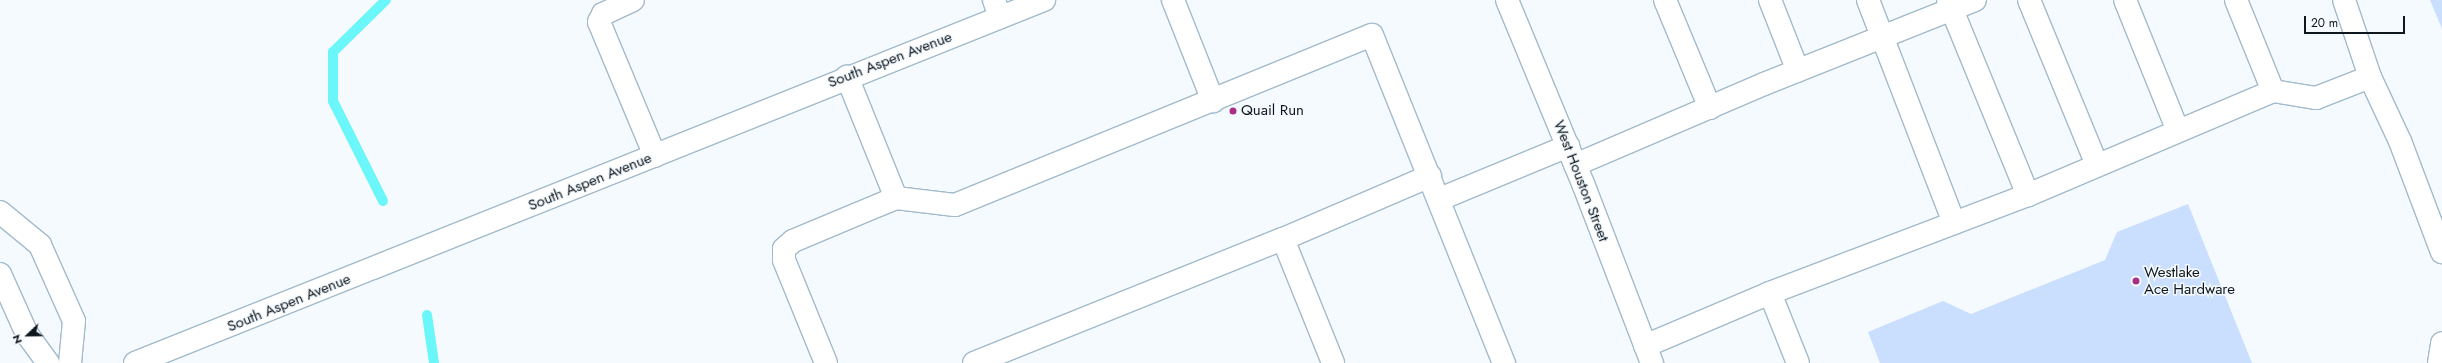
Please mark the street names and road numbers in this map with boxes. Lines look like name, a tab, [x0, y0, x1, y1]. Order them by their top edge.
street label: South Aspen Avenue	[825, 28, 955, 92]
street label: West Houston Street	[1550, 118, 1612, 244]
street label: South Aspen Avenue	[526, 149, 654, 215]
street label: South Aspen Avenue	[225, 270, 353, 336]

